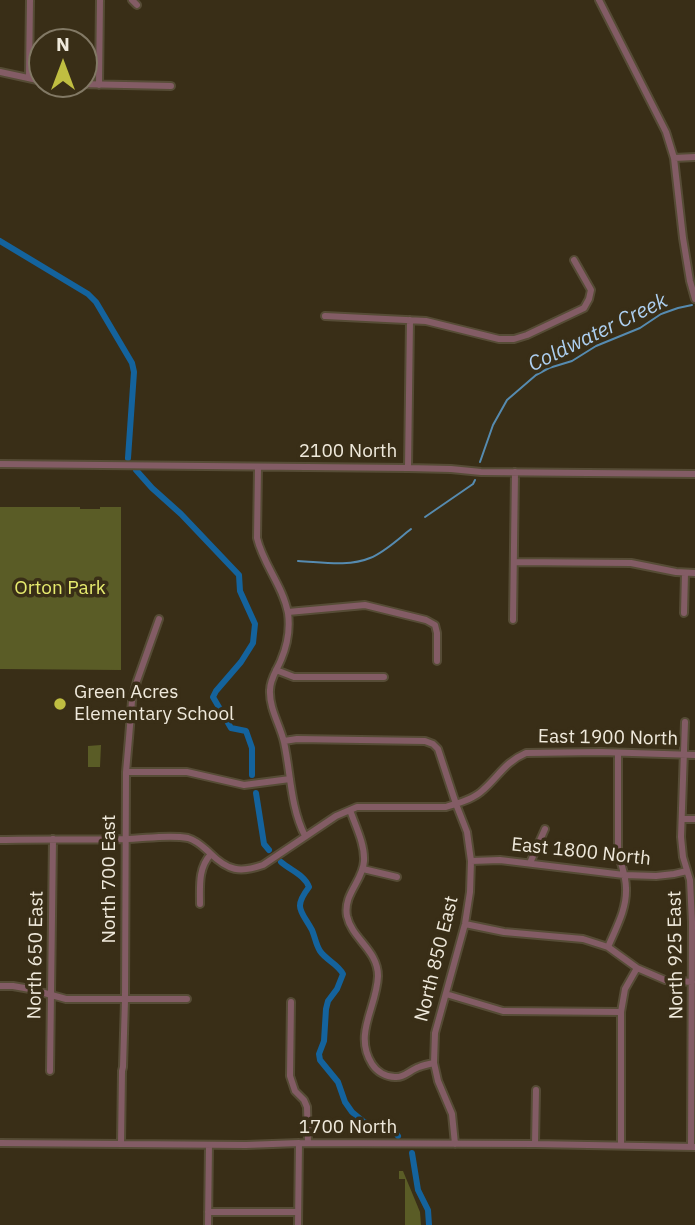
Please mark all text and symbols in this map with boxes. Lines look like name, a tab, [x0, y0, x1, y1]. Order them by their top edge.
north arrow	[28, 28, 98, 98]
text: N	[56, 32, 70, 56]
water label: Coldwater Creek	[524, 288, 672, 378]
street label: 2100 North	[299, 441, 397, 463]
park label: Orton Park	[14, 578, 106, 600]
place label: Green Acres Elementary School	[74, 682, 234, 726]
marker: Green Acres Elementary School	[52, 696, 68, 712]
street label: East 1900 North	[538, 725, 678, 751]
street label: North 700 East	[99, 815, 121, 943]
street label: East 1800 North	[510, 833, 652, 871]
street label: North 650 East	[23, 890, 49, 1020]
street label: North 925 East	[663, 890, 689, 1020]
street label: North 850 East	[410, 894, 464, 1024]
street label: 1700 North	[299, 1117, 397, 1139]

